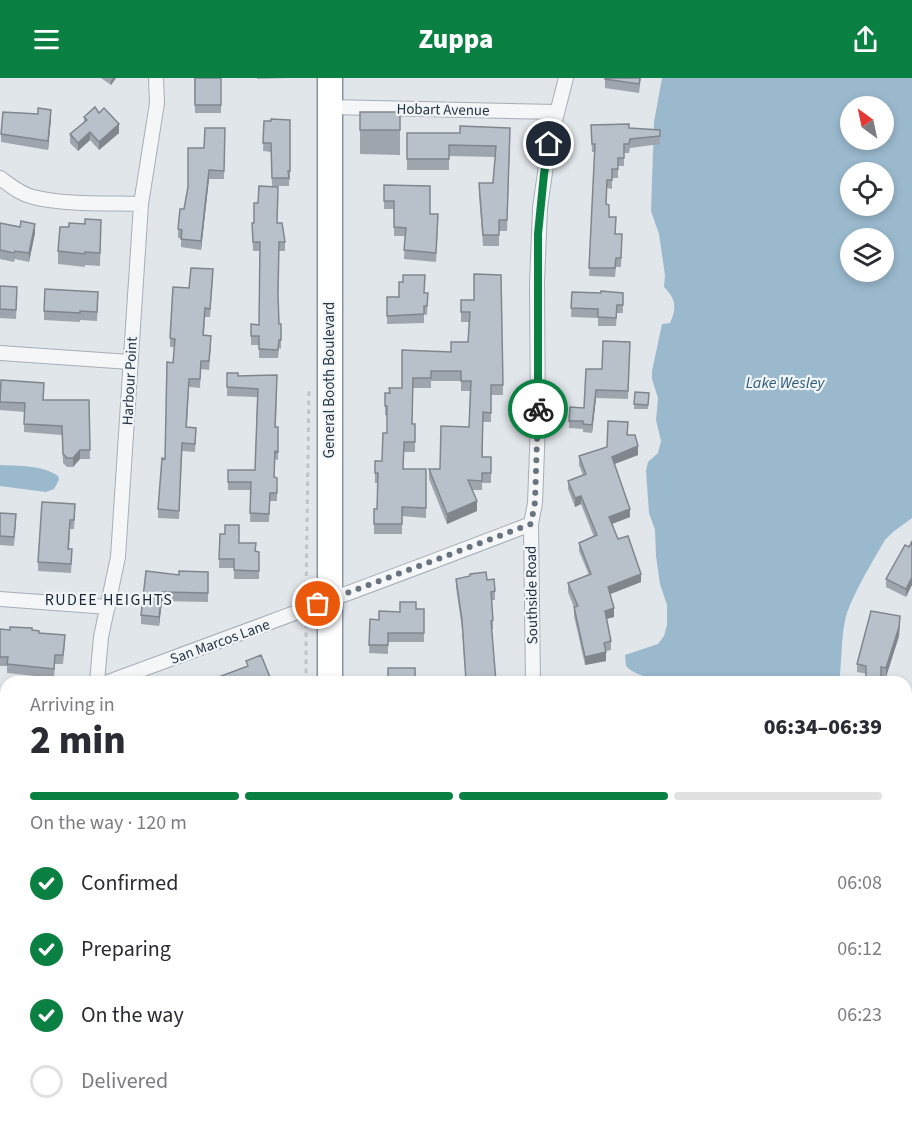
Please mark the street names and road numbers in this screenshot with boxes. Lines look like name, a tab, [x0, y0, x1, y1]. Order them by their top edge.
street label: Hobart Avenue	[396, 99, 490, 121]
street label: General Booth Boulevard	[319, 302, 340, 458]
street label: Harbour Point	[117, 336, 143, 426]
street label: Southside Road	[521, 546, 543, 644]
street label: San Marcos Lane	[167, 614, 273, 670]

